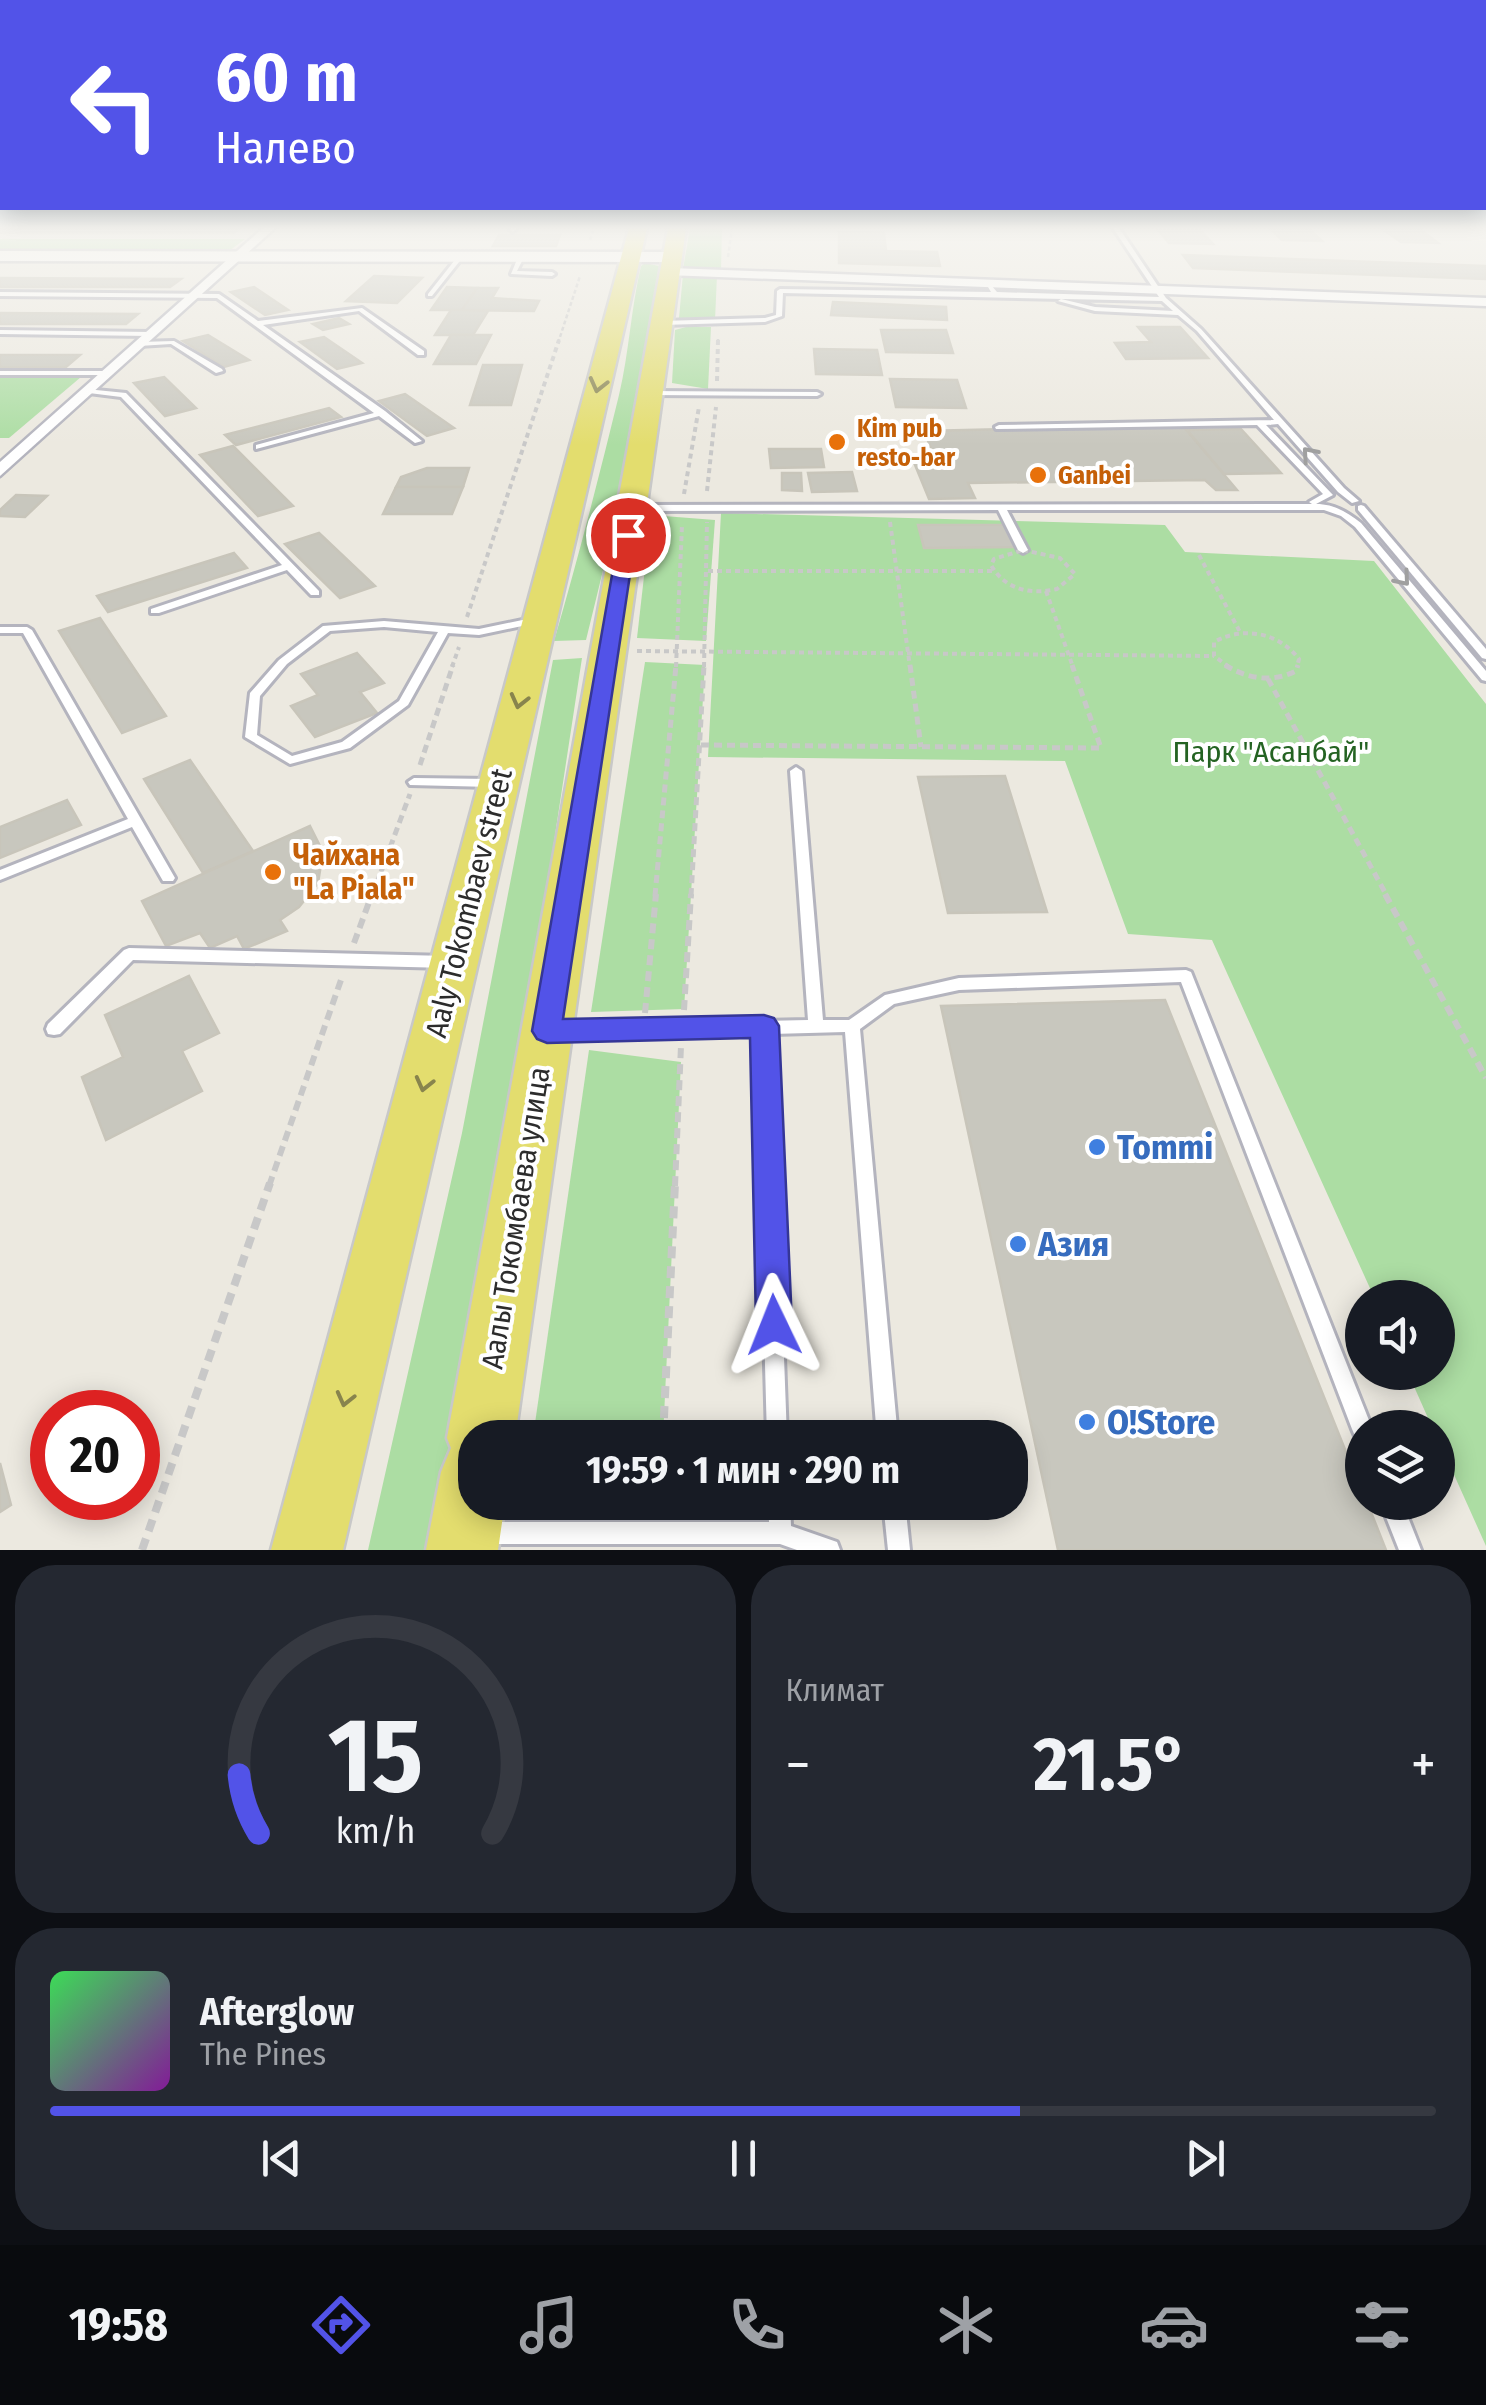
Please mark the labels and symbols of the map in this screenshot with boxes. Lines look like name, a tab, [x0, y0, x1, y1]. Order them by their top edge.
one-way arrow	[589, 376, 610, 393]
place label: Kim pub resto-bar	[857, 414, 956, 473]
marker: Kim pub resto-bar	[826, 431, 848, 453]
one-way arrow	[1303, 447, 1321, 466]
place label: Ganbei	[1058, 461, 1131, 491]
marker: Ganbei	[1027, 464, 1049, 486]
pin	[586, 493, 671, 578]
one-way arrow	[1391, 567, 1409, 585]
one-way arrow	[510, 692, 531, 709]
park label: Парк "Асанбай"	[1173, 734, 1369, 770]
street label: Aaly Tokombaev street	[418, 765, 520, 1041]
place label: Чайхана "La Piala"	[293, 837, 415, 907]
marker: Чайхана "La Piala"	[262, 861, 284, 883]
street label: Аалы Токомбаева улица	[474, 1064, 558, 1372]
one-way arrow	[415, 1075, 436, 1092]
place label: Tommi	[1117, 1126, 1213, 1168]
marker: Tommi	[1086, 1136, 1108, 1158]
place label: Азия	[1037, 1223, 1109, 1265]
marker: Азия	[1007, 1233, 1029, 1255]
position arrow	[722, 1273, 826, 1377]
speed limit sign: 20	[30, 1390, 160, 1520]
one-way arrow	[336, 1390, 357, 1407]
place label: O!Store	[1107, 1401, 1215, 1443]
marker: O!Store	[1076, 1411, 1098, 1433]

